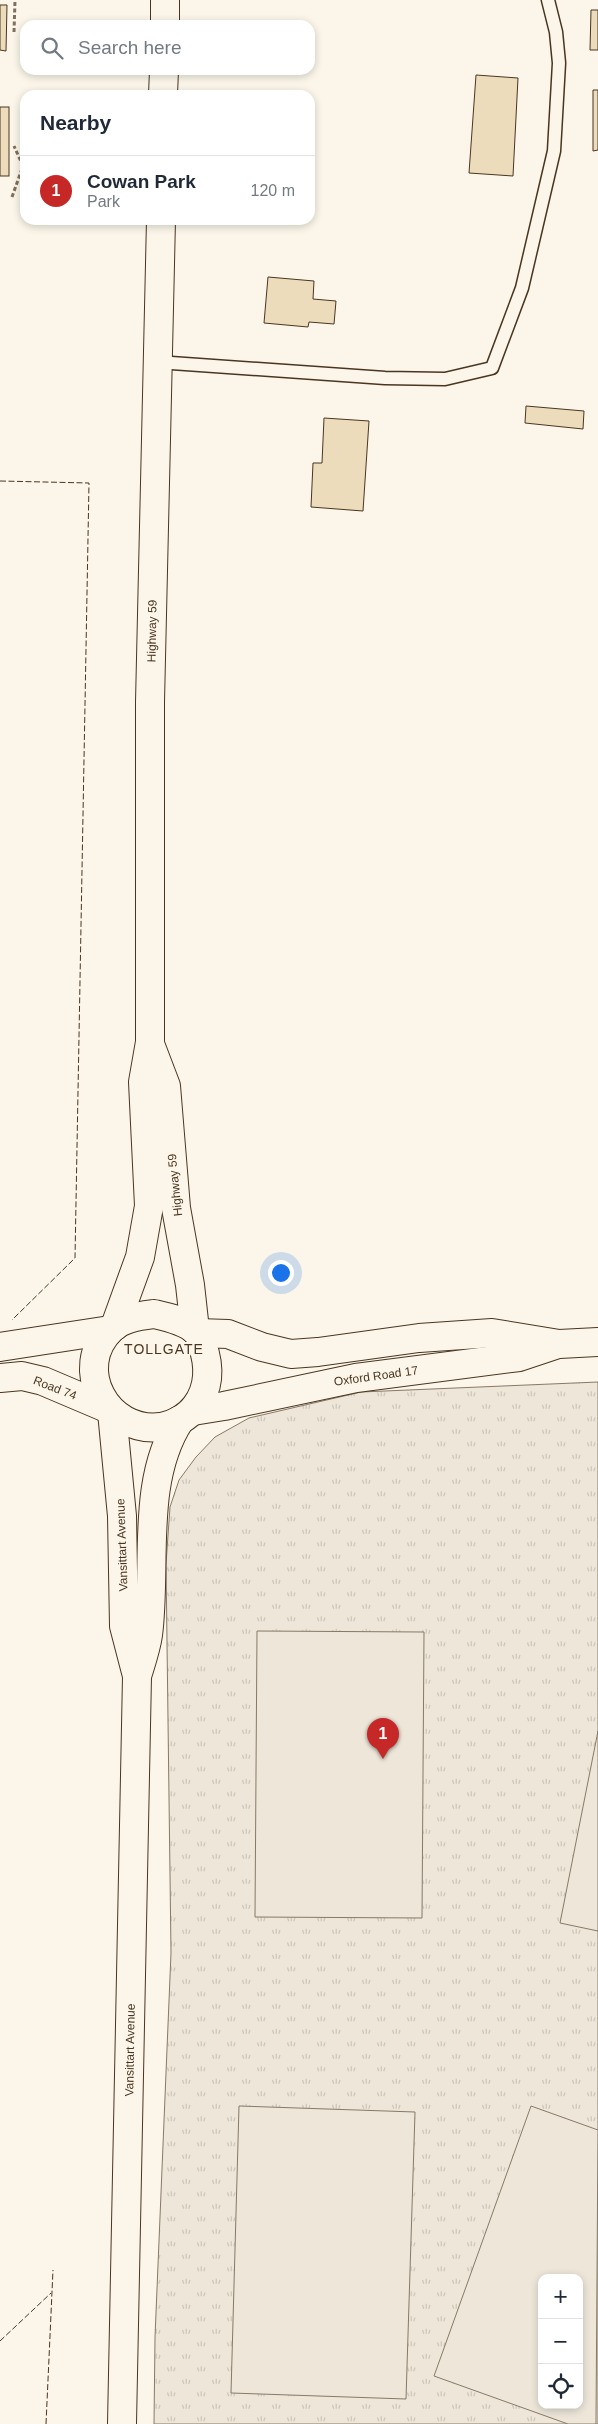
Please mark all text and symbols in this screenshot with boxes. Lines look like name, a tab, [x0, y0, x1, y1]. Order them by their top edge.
search box	[20, 20, 315, 75]
icon: search	[38, 34, 66, 62]
text: Search here	[78, 37, 182, 58]
text: Nearby	[40, 111, 111, 134]
text: Cowan Park	[87, 171, 196, 192]
text: 1	[52, 182, 60, 199]
text: 120 m	[251, 182, 295, 199]
text: Park	[87, 193, 120, 210]
street label: Highway 59	[144, 599, 160, 662]
street label: Highway 59	[165, 1153, 185, 1217]
your location	[268, 1260, 294, 1286]
district label: TOLLGATE	[124, 1341, 204, 1357]
street label: Oxford Road 17	[333, 1363, 419, 1389]
street label: Road 74	[31, 1373, 79, 1403]
street label: Vansittart Avenue	[113, 1498, 131, 1592]
pin: 1	[367, 1718, 399, 1759]
street label: Vansittart Avenue	[122, 2003, 138, 2097]
map controls	[538, 2274, 583, 2409]
button: +	[538, 2274, 583, 2319]
button: −	[538, 2319, 583, 2364]
button: locate	[538, 2364, 583, 2409]

